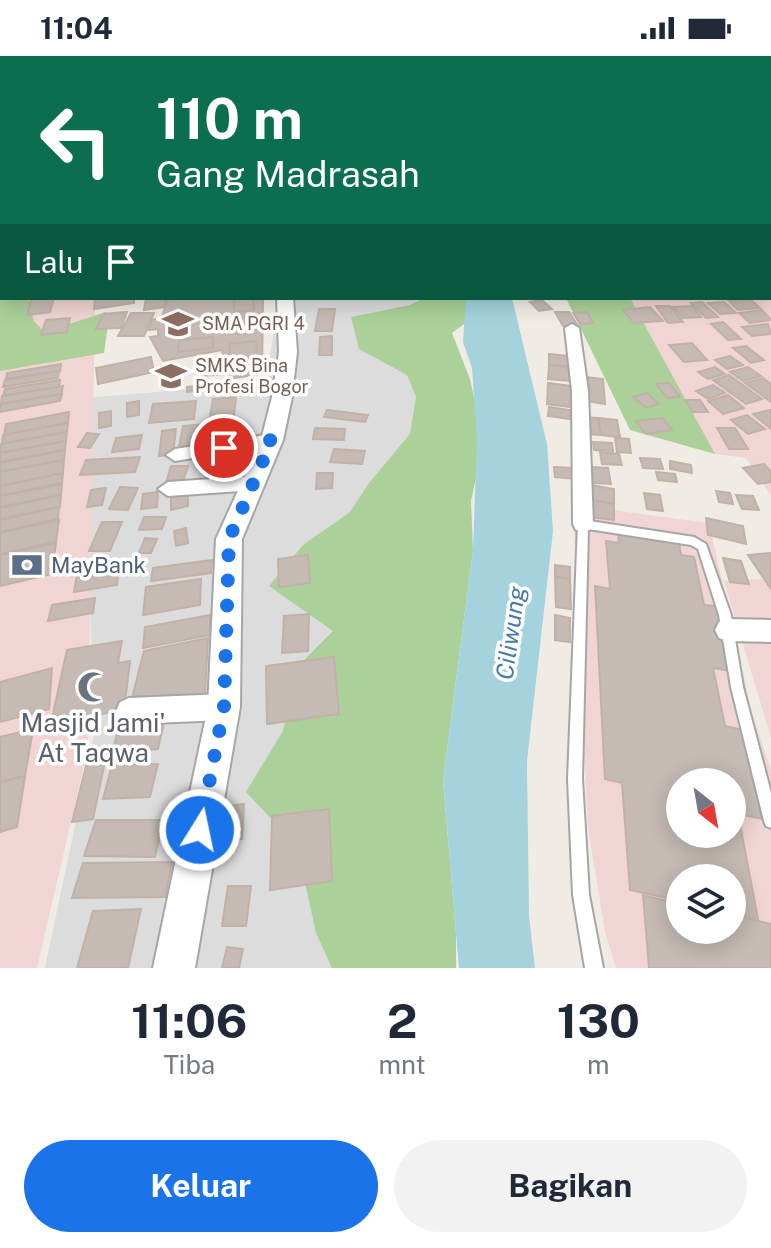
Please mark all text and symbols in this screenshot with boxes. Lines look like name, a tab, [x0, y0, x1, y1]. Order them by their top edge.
text: 11:04	[40, 10, 113, 46]
text: 110 m	[156, 86, 303, 152]
icon: left	[24, 88, 128, 192]
text: Gang Madrasah	[156, 153, 420, 195]
icon: arrive	[99, 240, 143, 284]
text: Lalu	[24, 244, 83, 280]
school or university icon: SMA PGRI 4	[161, 307, 195, 341]
place label: SMA PGRI 4	[202, 313, 305, 334]
place label: SMKS Bina Profesi Bogor	[195, 355, 309, 397]
school or university icon: SMKS Bina Profesi Bogor	[154, 359, 188, 393]
pin	[190, 414, 258, 482]
icon: arrive	[202, 426, 246, 470]
bank icon: MayBank	[10, 548, 44, 582]
place label: MayBank	[51, 552, 146, 578]
water label: Ciliwung	[490, 584, 531, 681]
mosque icon: Masjid Jami' At Taqwa	[76, 670, 110, 704]
place label: Masjid Jami' At Taqwa	[20, 707, 166, 768]
north arrow	[666, 768, 746, 848]
map controls	[666, 768, 746, 944]
position arrow	[158, 788, 242, 872]
button: layers	[666, 864, 746, 944]
text: 11:06	[131, 992, 248, 1049]
text: 2	[387, 992, 417, 1049]
text: 130	[557, 992, 640, 1049]
text: Tiba	[163, 1049, 215, 1080]
text: mnt	[379, 1049, 426, 1080]
text: m	[587, 1049, 610, 1080]
button: Keluar	[24, 1140, 378, 1232]
button: Bagikan	[394, 1140, 747, 1232]

